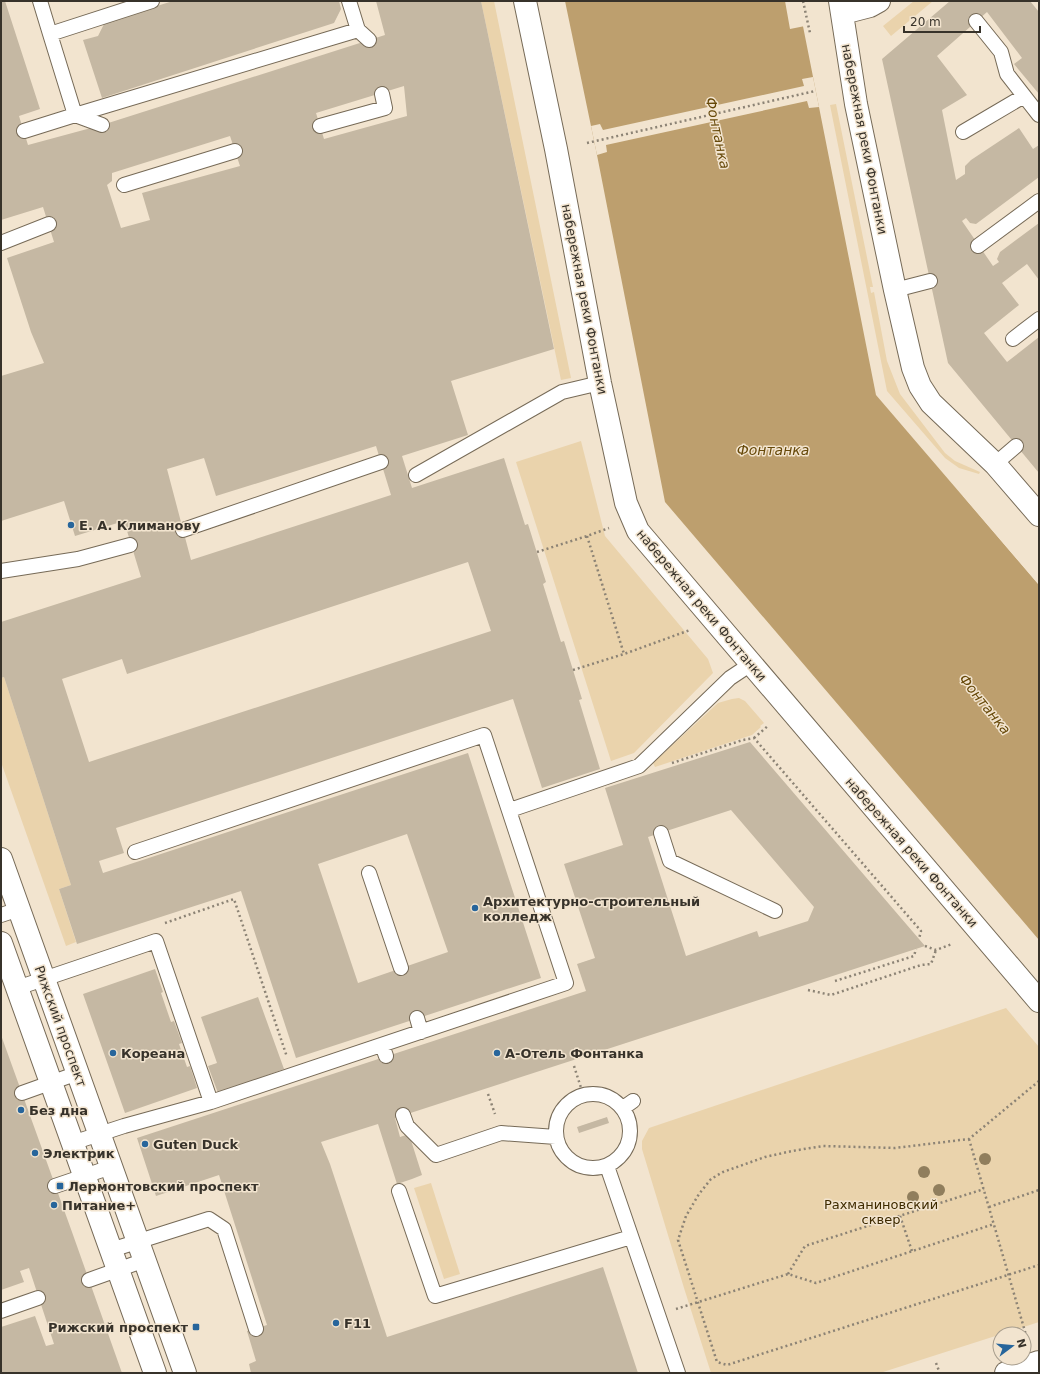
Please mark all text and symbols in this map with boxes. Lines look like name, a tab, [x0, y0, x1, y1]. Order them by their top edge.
scale bar	[904, 8, 980, 34]
text: 20 m	[910, 15, 941, 29]
street label: набережная реки Фонтанки	[839, 43, 890, 236]
water label: Фонтанка	[703, 96, 733, 170]
street label: набережная реки Фонтанки	[559, 203, 610, 396]
water label: Фонтанка	[737, 442, 809, 458]
place label: Е. А. Климанову	[79, 518, 201, 533]
marker: Е. А. Климанову	[66, 520, 76, 530]
street label: набережная реки Фонтанки	[634, 526, 770, 684]
water label: Фонтанка	[956, 671, 1014, 737]
street label: набережная реки Фонтанки	[842, 774, 981, 930]
place label: Архитектурно-строительный колледж	[483, 894, 700, 924]
marker: Архитектурно-строительный колледж	[470, 903, 480, 913]
street label: Рижский проспект	[32, 964, 90, 1089]
place label: Кореана	[121, 1046, 185, 1061]
place label: A-Отель Фонтанка	[505, 1046, 644, 1061]
marker: Кореана	[108, 1048, 118, 1058]
marker: A-Отель Фонтанка	[492, 1048, 502, 1058]
place label: Без дна	[29, 1103, 88, 1118]
marker: Без дна	[16, 1105, 26, 1115]
place label: Guten Duck	[153, 1137, 238, 1152]
marker: Guten Duck	[140, 1139, 150, 1149]
place label: Электрик	[43, 1146, 115, 1161]
marker: Электрик	[30, 1148, 40, 1158]
place label: Лермонтовский проспект	[68, 1179, 259, 1194]
marker: Лермонтовский проспект	[55, 1181, 65, 1191]
park label: Рахманиновский сквер	[824, 1197, 938, 1227]
place label: Питание+	[62, 1198, 136, 1213]
marker: Питание+	[49, 1200, 59, 1210]
place label: F11	[344, 1316, 371, 1331]
marker: F11	[331, 1318, 341, 1328]
place label: Рижский проспект	[48, 1320, 188, 1335]
marker: Рижский проспект	[191, 1322, 201, 1332]
north arrow	[992, 1326, 1032, 1366]
text: N	[1014, 1337, 1029, 1350]

